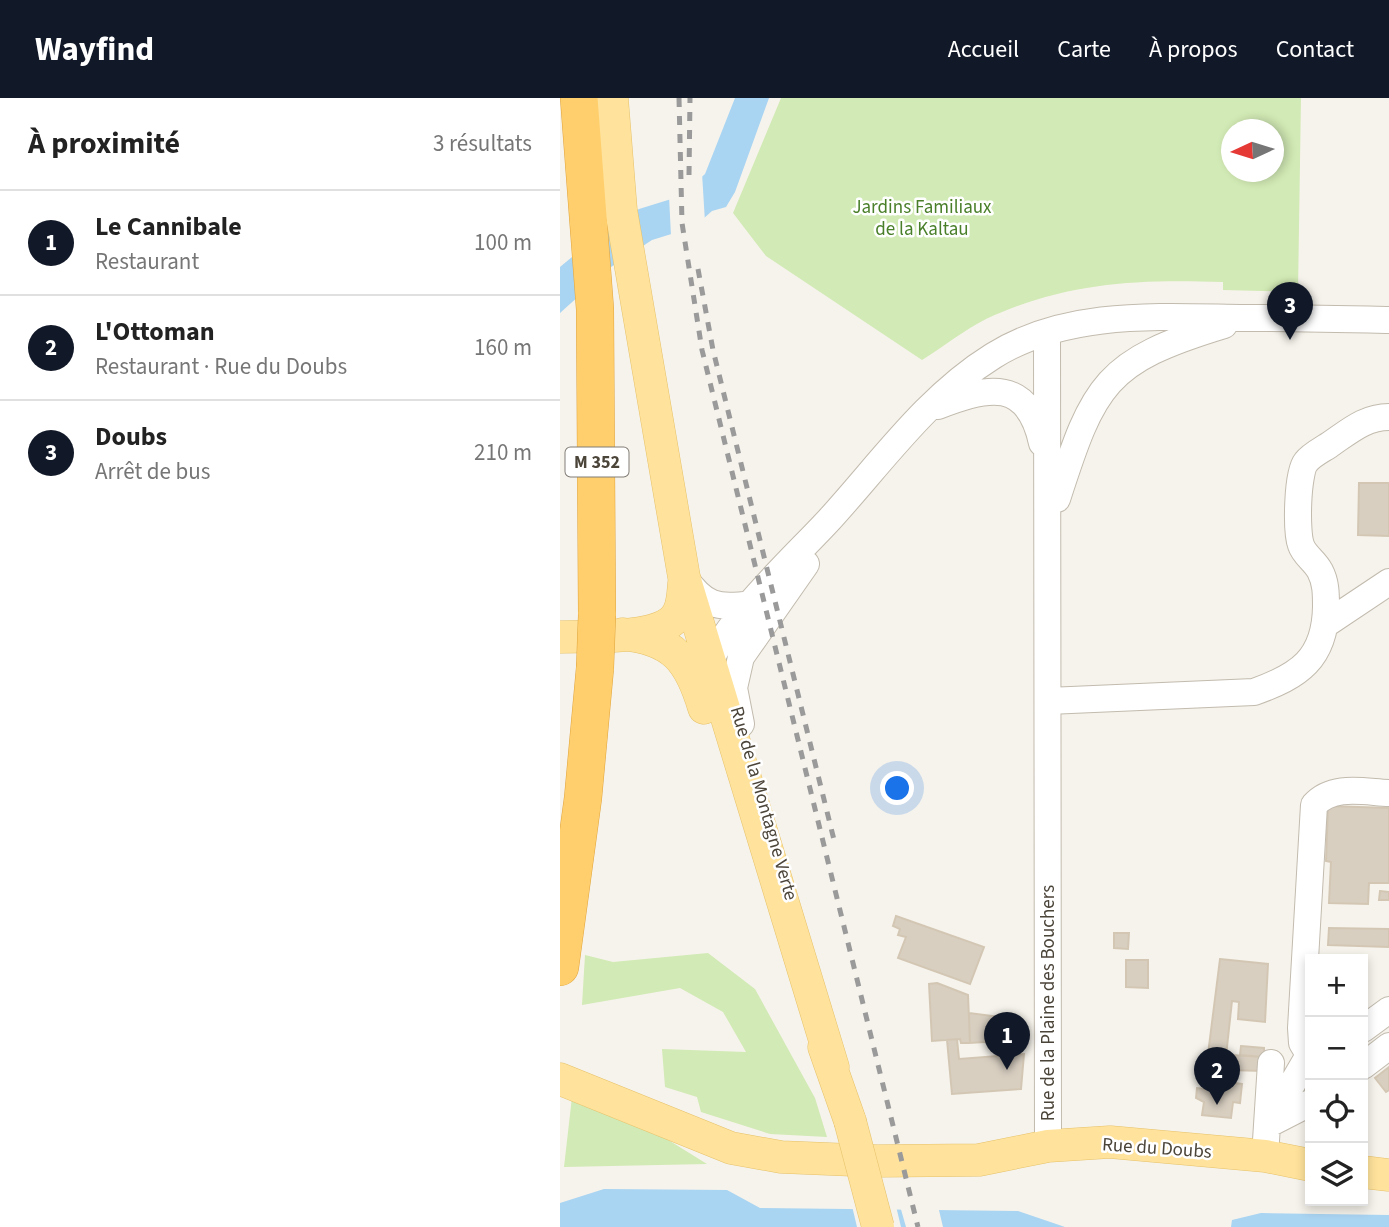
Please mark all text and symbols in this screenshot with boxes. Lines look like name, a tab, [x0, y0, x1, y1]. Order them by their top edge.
text: Wayfind	[35, 26, 154, 73]
text: Accueil	[948, 32, 1019, 67]
text: Carte	[1057, 32, 1111, 67]
text: À propos	[1149, 32, 1238, 67]
text: Contact	[1276, 32, 1354, 67]
north arrow	[1221, 119, 1284, 182]
text: À proximité	[28, 122, 180, 165]
text: 3 résultats	[433, 127, 532, 160]
park label: Jardins Familiaux de la Kaltau	[852, 194, 992, 243]
text: Le Cannibale	[95, 208, 242, 245]
text: 1	[45, 226, 57, 259]
text: 100 m	[474, 226, 532, 259]
text: Restaurant	[95, 245, 199, 278]
pin: 3	[1267, 282, 1313, 340]
text: L'Ottoman	[95, 313, 215, 350]
text: 2	[45, 331, 57, 364]
text: 160 m	[474, 331, 532, 364]
text: Restaurant · Rue du Doubs	[95, 350, 347, 383]
text: Doubs	[95, 418, 167, 455]
text: 3	[45, 436, 57, 469]
text: 210 m	[474, 436, 532, 469]
road number: M 352	[565, 448, 628, 476]
text: Arrêt de bus	[95, 455, 210, 488]
street label: Rue de la Montagne Verte	[723, 703, 804, 904]
your location	[880, 771, 914, 805]
street label: Rue de la Plaine des Bouchers	[1035, 885, 1062, 1121]
map controls	[1305, 954, 1368, 1206]
button: +	[1305, 954, 1368, 1017]
pin: 1	[984, 1012, 1030, 1070]
button: −	[1305, 1017, 1368, 1080]
pin: 2	[1194, 1047, 1240, 1105]
button: locate	[1305, 1080, 1368, 1143]
street label: Rue du Doubs	[1101, 1131, 1213, 1166]
button: layers	[1305, 1143, 1368, 1206]

